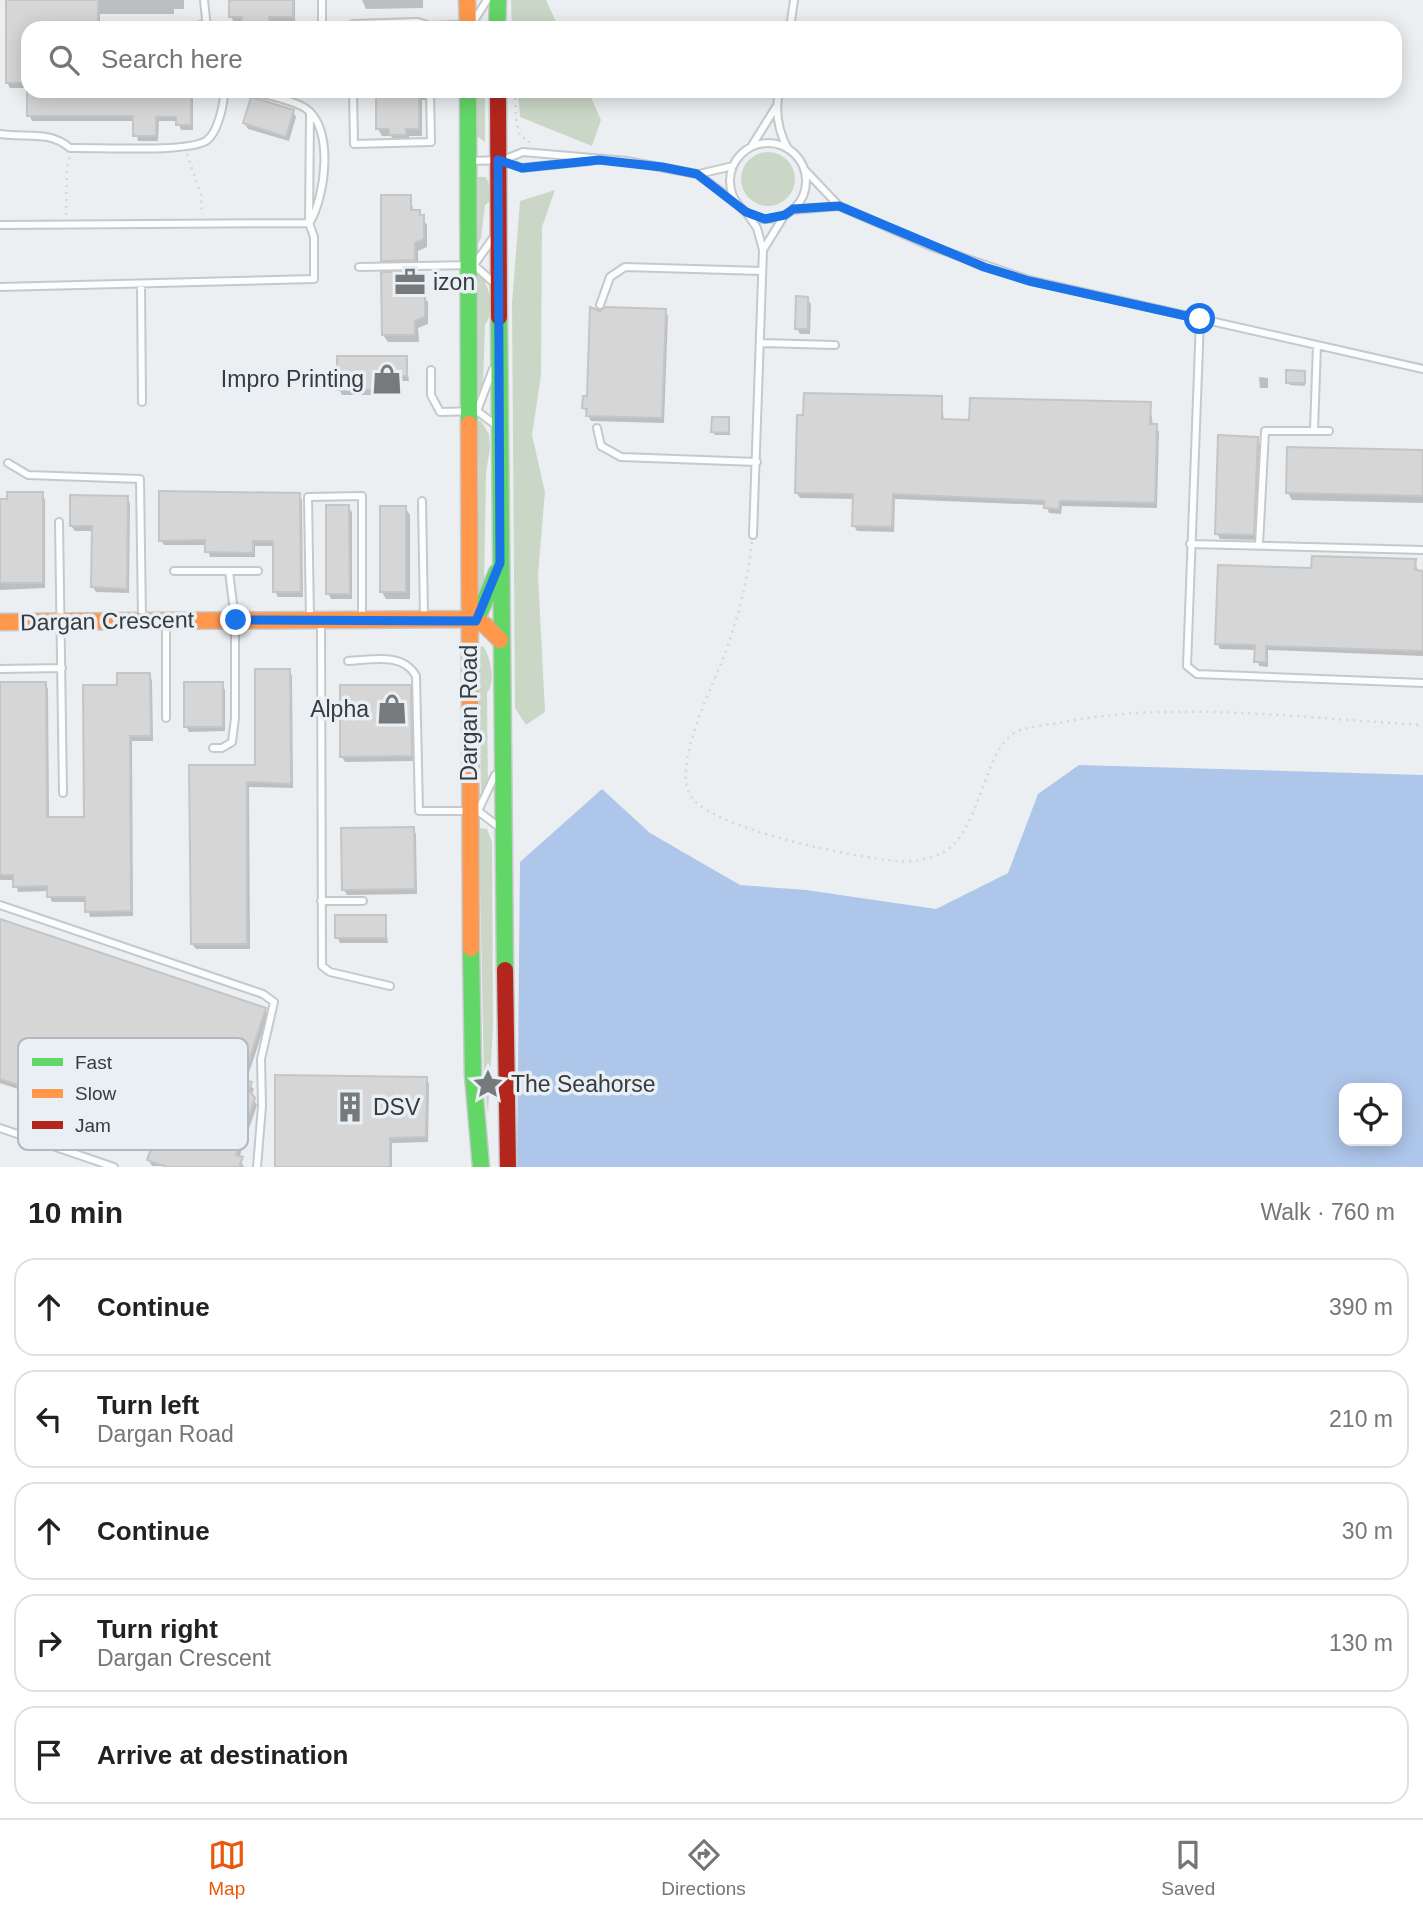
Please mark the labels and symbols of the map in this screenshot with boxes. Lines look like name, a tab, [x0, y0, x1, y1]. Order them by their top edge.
office icon: izon	[393, 265, 427, 299]
place label: izon	[433, 269, 475, 295]
route start	[1184, 303, 1215, 334]
shop icon: Impro Printing	[370, 362, 404, 396]
place label: Impro Printing	[221, 366, 364, 392]
route end	[220, 604, 251, 635]
street label: Dargan Crescent	[20, 606, 195, 636]
street label: Dargan Road	[456, 645, 482, 781]
shop icon: Alpha	[375, 692, 409, 726]
place label: Alpha	[310, 696, 369, 722]
legend	[18, 1038, 248, 1150]
text: Fast	[75, 1052, 113, 1073]
place icon: The Seahorse	[471, 1067, 505, 1101]
place label: The Seahorse	[511, 1071, 655, 1097]
text: Slow	[75, 1083, 116, 1104]
building icon: DSV	[333, 1090, 367, 1124]
place label: DSV	[373, 1094, 421, 1120]
text: Jam	[75, 1115, 111, 1136]

